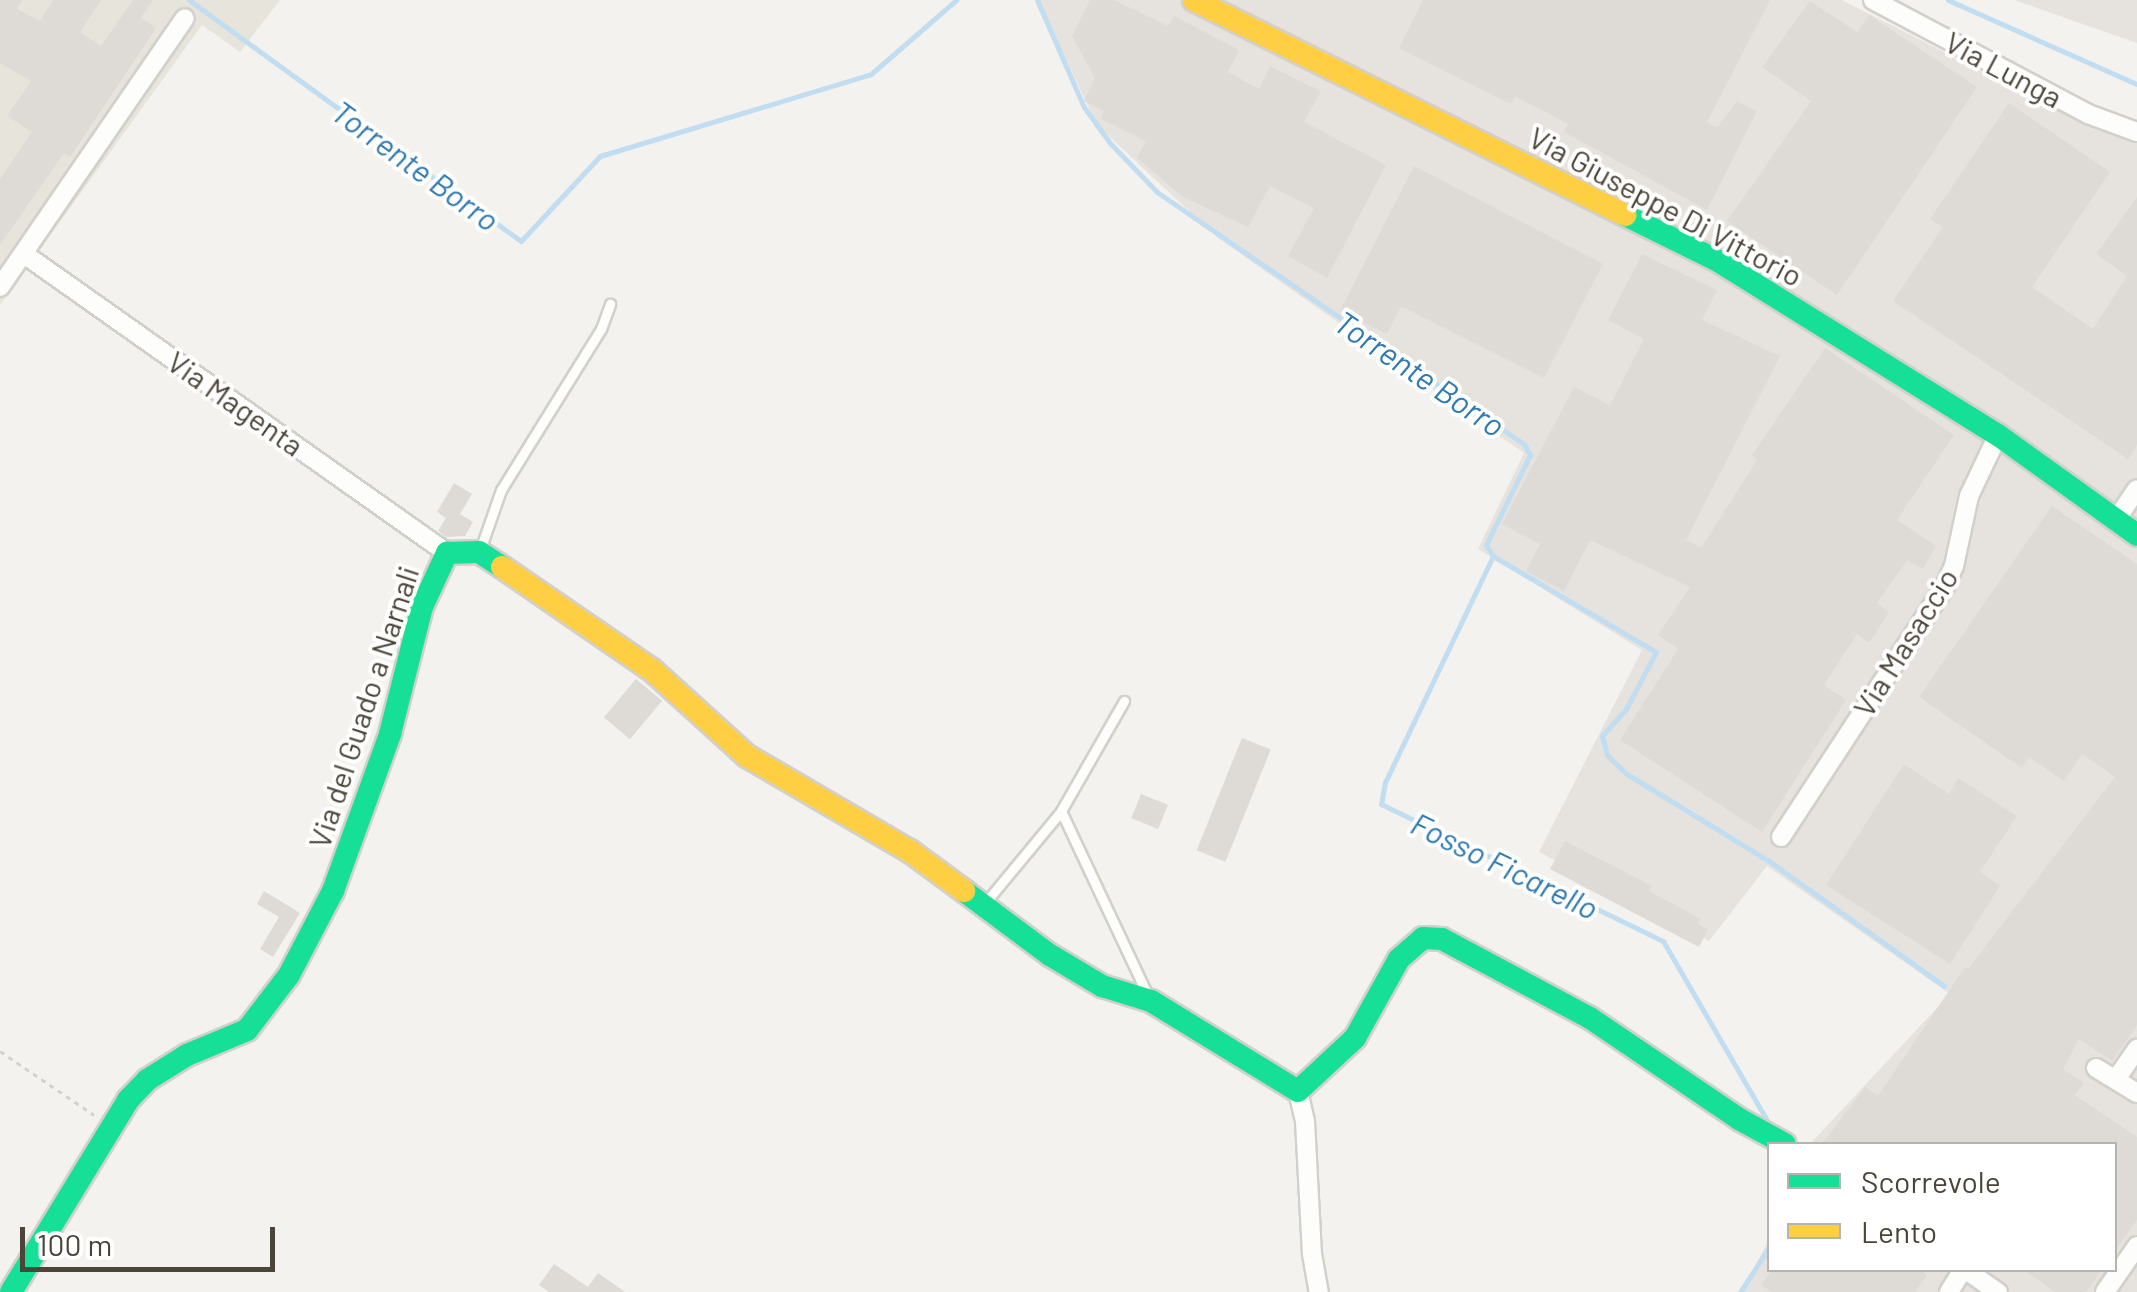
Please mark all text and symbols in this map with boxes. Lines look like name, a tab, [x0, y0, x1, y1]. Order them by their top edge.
street label: Via Lunga	[1939, 23, 2069, 115]
water label: Torrente Borro	[325, 91, 507, 239]
street label: Via Giuseppe Di Vittorio	[1523, 119, 1809, 293]
water label: Torrente Borro	[1327, 302, 1513, 444]
street label: Via Magenta	[161, 343, 311, 463]
street label: Via del Guado a Narnali	[300, 561, 426, 853]
street label: Via Masaccio	[1845, 561, 1965, 723]
water label: Fosso Ficarello	[1405, 803, 1605, 927]
legend	[1767, 1142, 2117, 1272]
text: Scorrevole	[1861, 1163, 2001, 1199]
scale bar	[25, 1207, 280, 1269]
text: Lento	[1861, 1213, 1937, 1249]
text: 100 m	[37, 1226, 112, 1262]

